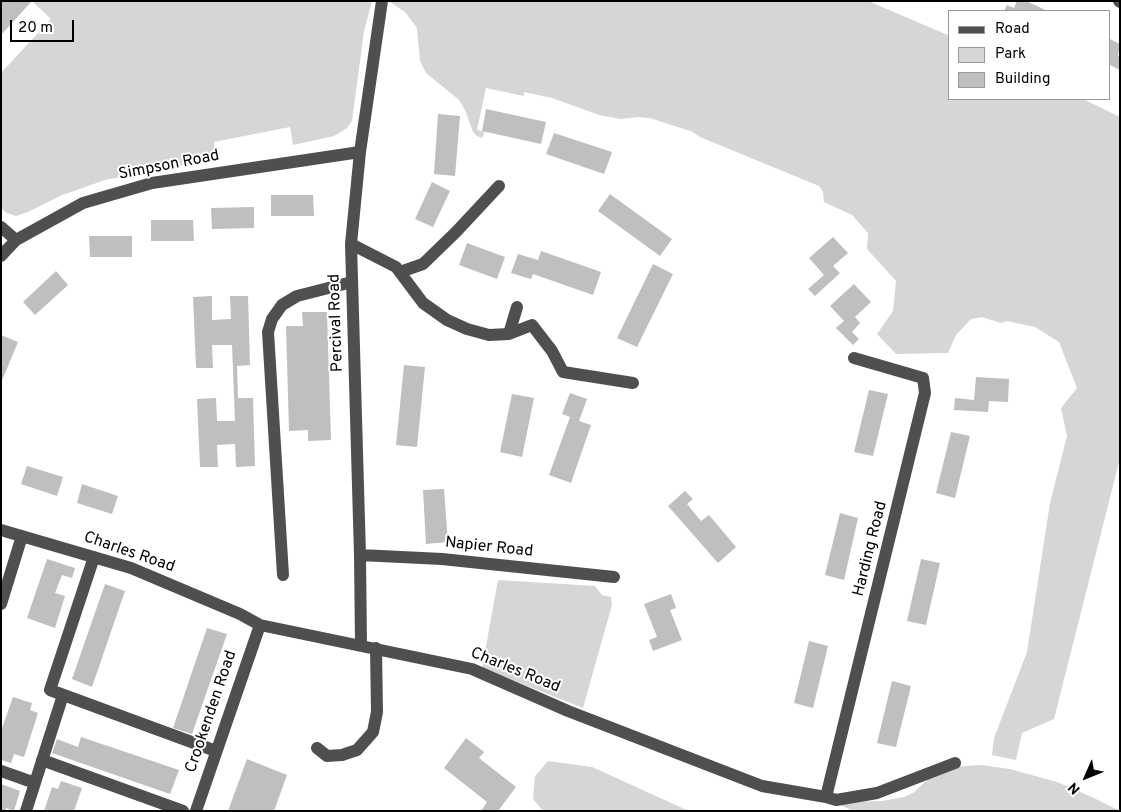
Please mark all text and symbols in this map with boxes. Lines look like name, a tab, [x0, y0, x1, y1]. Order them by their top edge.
scale bar	[12, 10, 76, 42]
legend	[948, 10, 1111, 100]
text: 20 m	[18, 19, 53, 38]
text: Road	[995, 20, 1030, 39]
text: Park	[995, 45, 1026, 64]
text: Building	[995, 70, 1050, 89]
street label: Simpson Road	[117, 147, 221, 185]
street label: Percival Road	[326, 274, 348, 372]
street label: Harding Road	[850, 499, 892, 599]
street label: Charles Road	[81, 528, 177, 578]
street label: Napier Road	[444, 534, 534, 562]
street label: Charles Road	[467, 644, 563, 698]
street label: Crookenden Road	[182, 648, 242, 776]
north arrow	[1061, 752, 1111, 802]
text: N	[1065, 778, 1084, 797]

